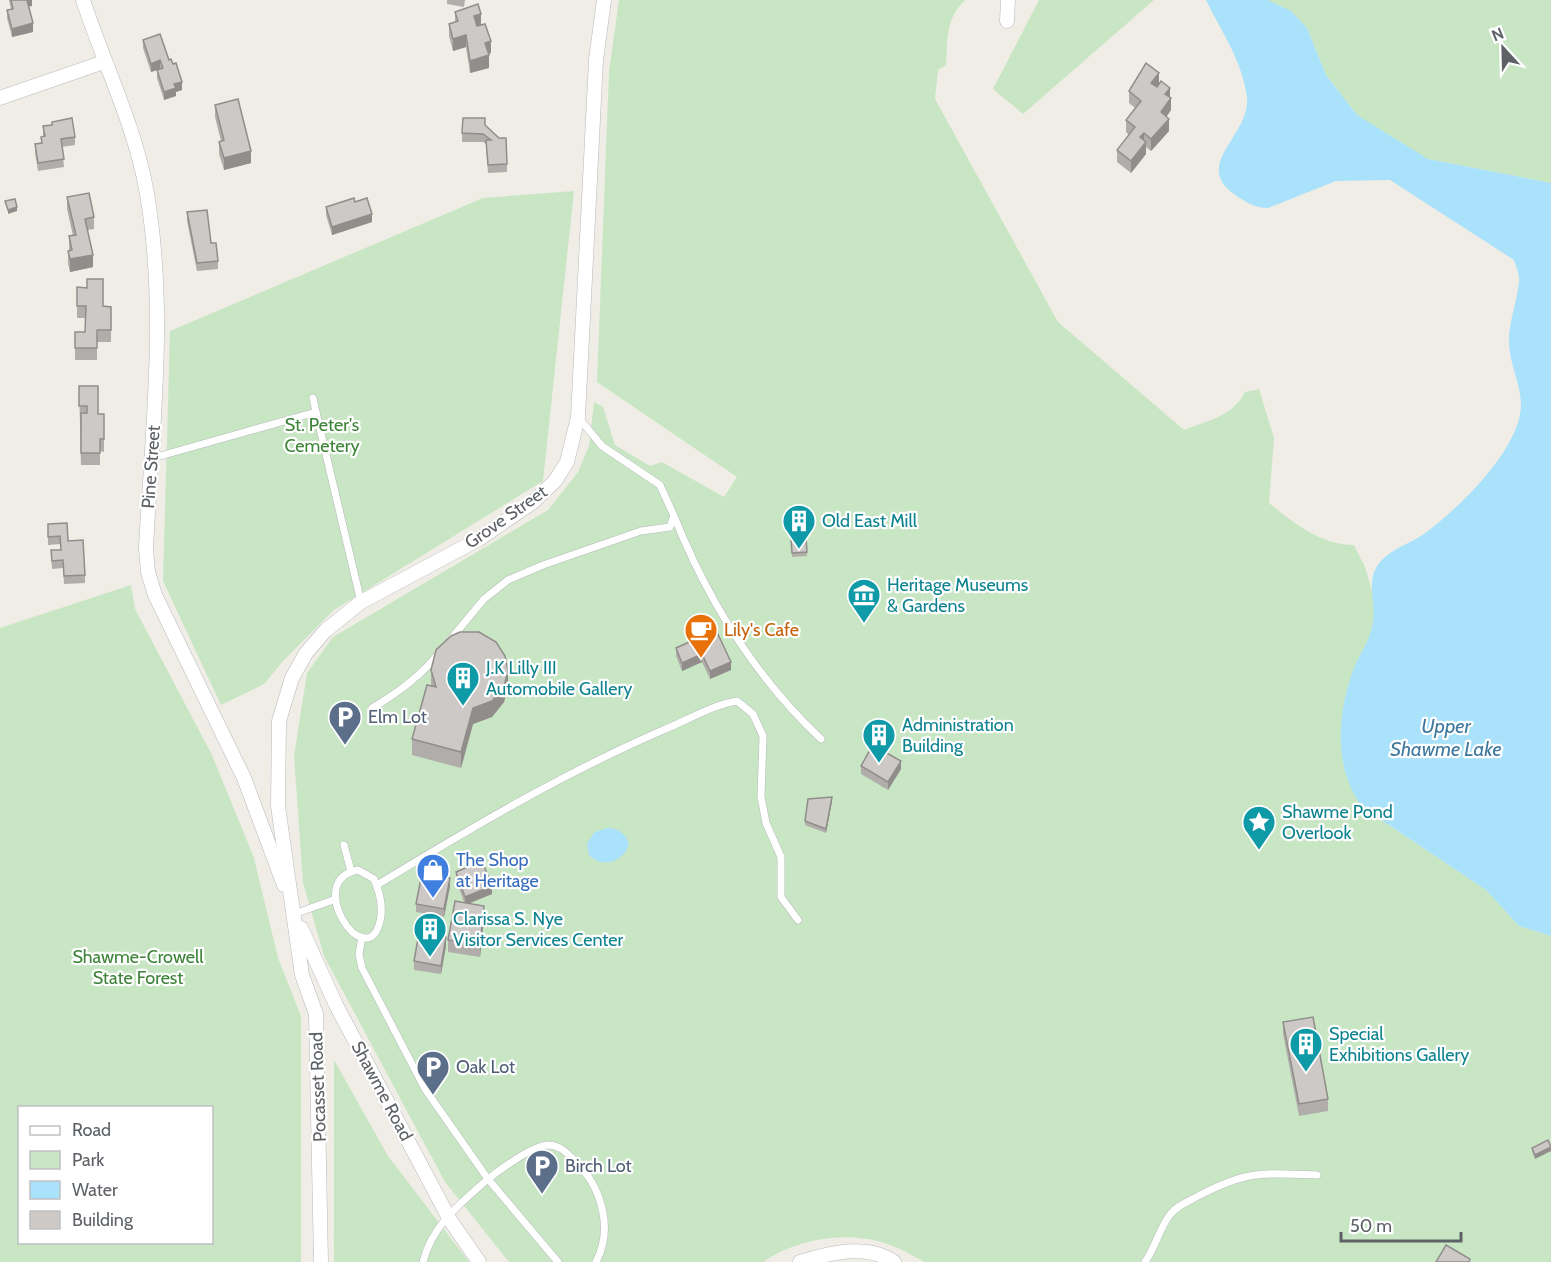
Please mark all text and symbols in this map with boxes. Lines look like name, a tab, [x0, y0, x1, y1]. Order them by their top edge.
north arrow	[1473, 18, 1533, 78]
text: N	[1489, 24, 1506, 45]
park label: St. Peter's Cemetery	[284, 414, 360, 457]
street label: Pine Street	[137, 425, 165, 509]
street label: Grove Street	[461, 481, 551, 553]
building icon: Old East Mill	[781, 503, 817, 550]
place label: Old East Mill	[822, 510, 918, 532]
place label: Heritage Museums & Gardens	[887, 574, 1028, 617]
museum icon: Heritage Museums & Gardens	[846, 577, 882, 624]
cafe icon: Lily's Cafe	[683, 612, 719, 659]
place label: Lily's Cafe	[724, 619, 799, 641]
place label: J.K Lilly III Automobile Gallery	[485, 657, 632, 700]
building icon: J.K Lilly III Automobile Gallery	[445, 660, 481, 707]
parking icon: Elm Lot	[327, 699, 363, 746]
place label: Elm Lot	[368, 706, 427, 728]
place label: Administration Building	[902, 714, 1014, 757]
water label: Upper Shawme Lake	[1390, 714, 1502, 761]
building icon: Administration Building	[861, 717, 897, 764]
place label: Shawme Pond Overlook	[1282, 801, 1393, 844]
place icon: Shawme Pond Overlook	[1241, 804, 1277, 851]
place label: The Shop at Heritage	[456, 849, 539, 892]
shop icon: The Shop at Heritage	[415, 852, 451, 899]
place label: Clarissa S. Nye Visitor Services Center	[453, 908, 624, 951]
building icon: Clarissa S. Nye Visitor Services Center	[412, 911, 448, 958]
park label: Shawme-Crowell State Forest	[72, 946, 204, 989]
place label: Special Exhibitions Gallery	[1329, 1023, 1469, 1066]
building icon: Special Exhibitions Gallery	[1288, 1026, 1324, 1073]
street label: Pocasset Road	[305, 1032, 331, 1142]
street label: Shawme Road	[347, 1037, 417, 1145]
parking icon: Oak Lot	[415, 1049, 451, 1096]
place label: Oak Lot	[456, 1056, 515, 1078]
legend	[18, 1106, 213, 1244]
text: Road	[72, 1119, 111, 1141]
parking icon: Birch Lot	[524, 1148, 560, 1195]
text: Park	[72, 1149, 105, 1171]
place label: Birch Lot	[565, 1155, 632, 1177]
text: Water	[72, 1179, 118, 1201]
scale bar	[1341, 1205, 1461, 1243]
text: Building	[72, 1209, 134, 1231]
text: 50 m	[1350, 1215, 1392, 1237]

